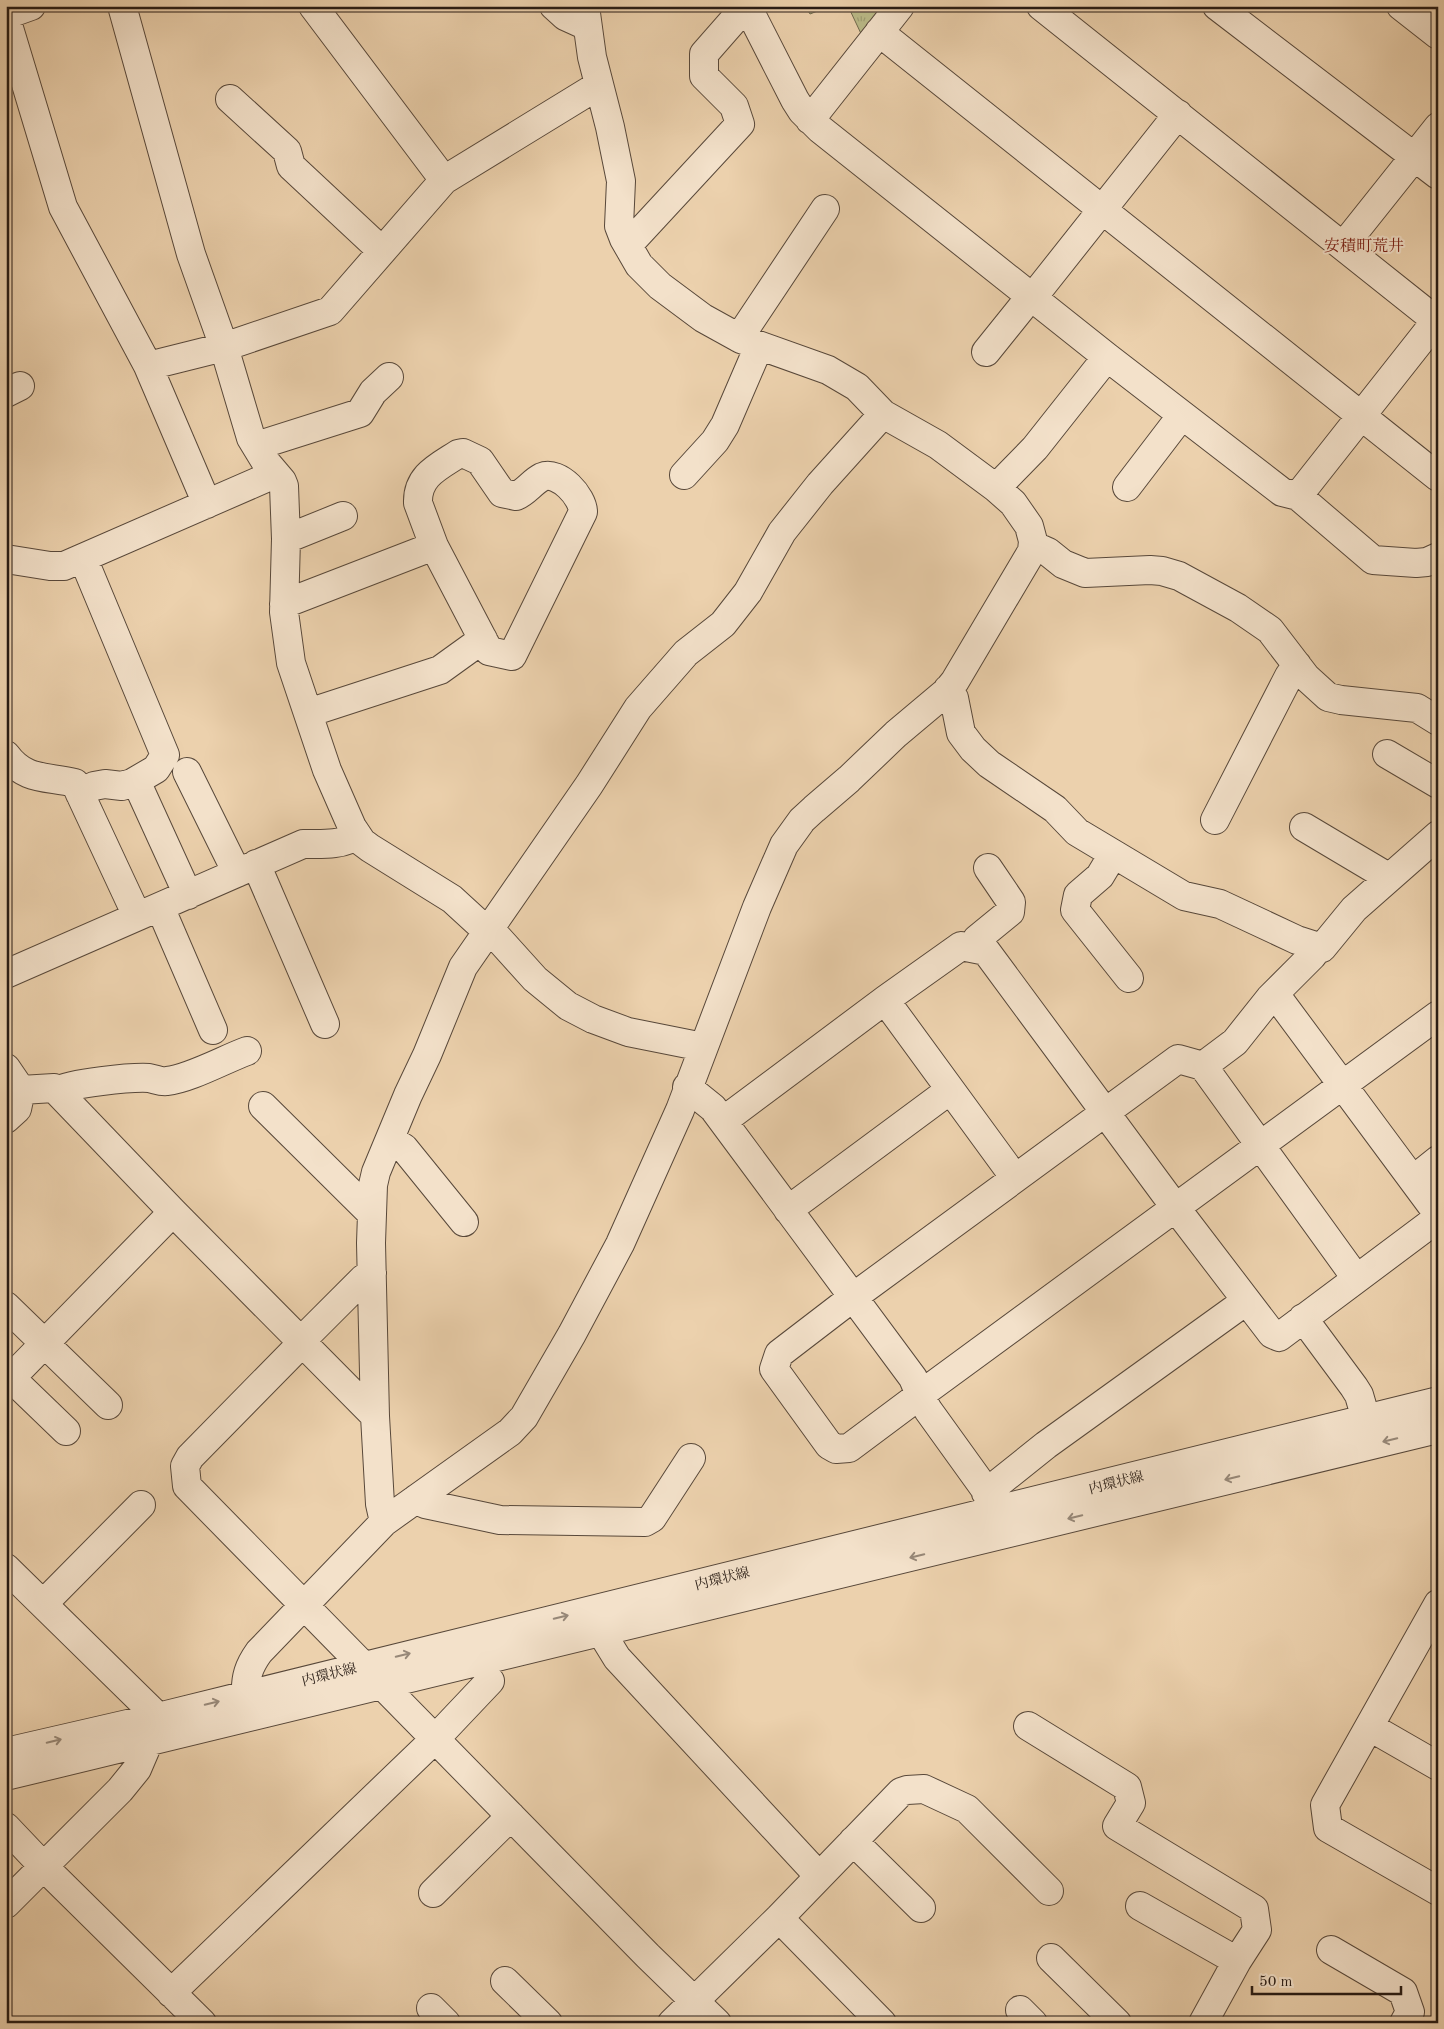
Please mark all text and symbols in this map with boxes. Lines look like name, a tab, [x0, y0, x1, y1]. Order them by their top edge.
district label: 安積町荒井	[1324, 237, 1404, 255]
one-way arrow	[1383, 1436, 1399, 1445]
street label: 内環状線	[1087, 1468, 1145, 1497]
one-way arrow	[1225, 1474, 1241, 1484]
one-way arrow	[1067, 1513, 1083, 1522]
one-way arrow	[909, 1552, 925, 1561]
street label: 内環状線	[693, 1564, 751, 1593]
one-way arrow	[553, 1612, 569, 1621]
one-way arrow	[395, 1650, 411, 1659]
street label: 内環状線	[300, 1660, 358, 1689]
one-way arrow	[203, 1698, 219, 1707]
one-way arrow	[45, 1736, 61, 1745]
scale bar	[1252, 1964, 1400, 1996]
text: 50 m	[1259, 1975, 1293, 1990]

